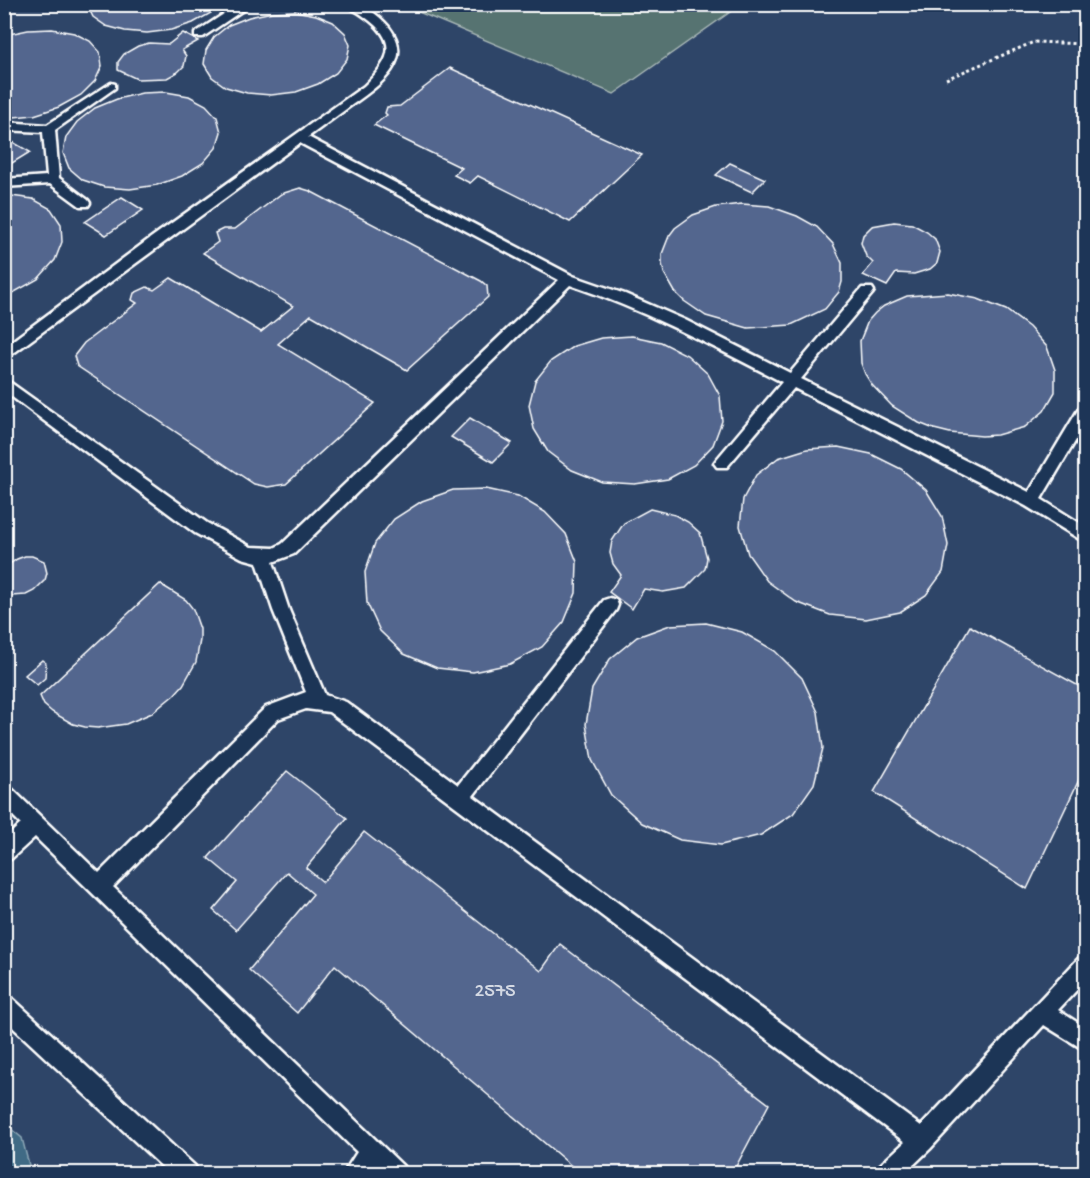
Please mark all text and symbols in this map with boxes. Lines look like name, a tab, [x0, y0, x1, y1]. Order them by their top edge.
house number: 2575	[474, 981, 516, 1004]

